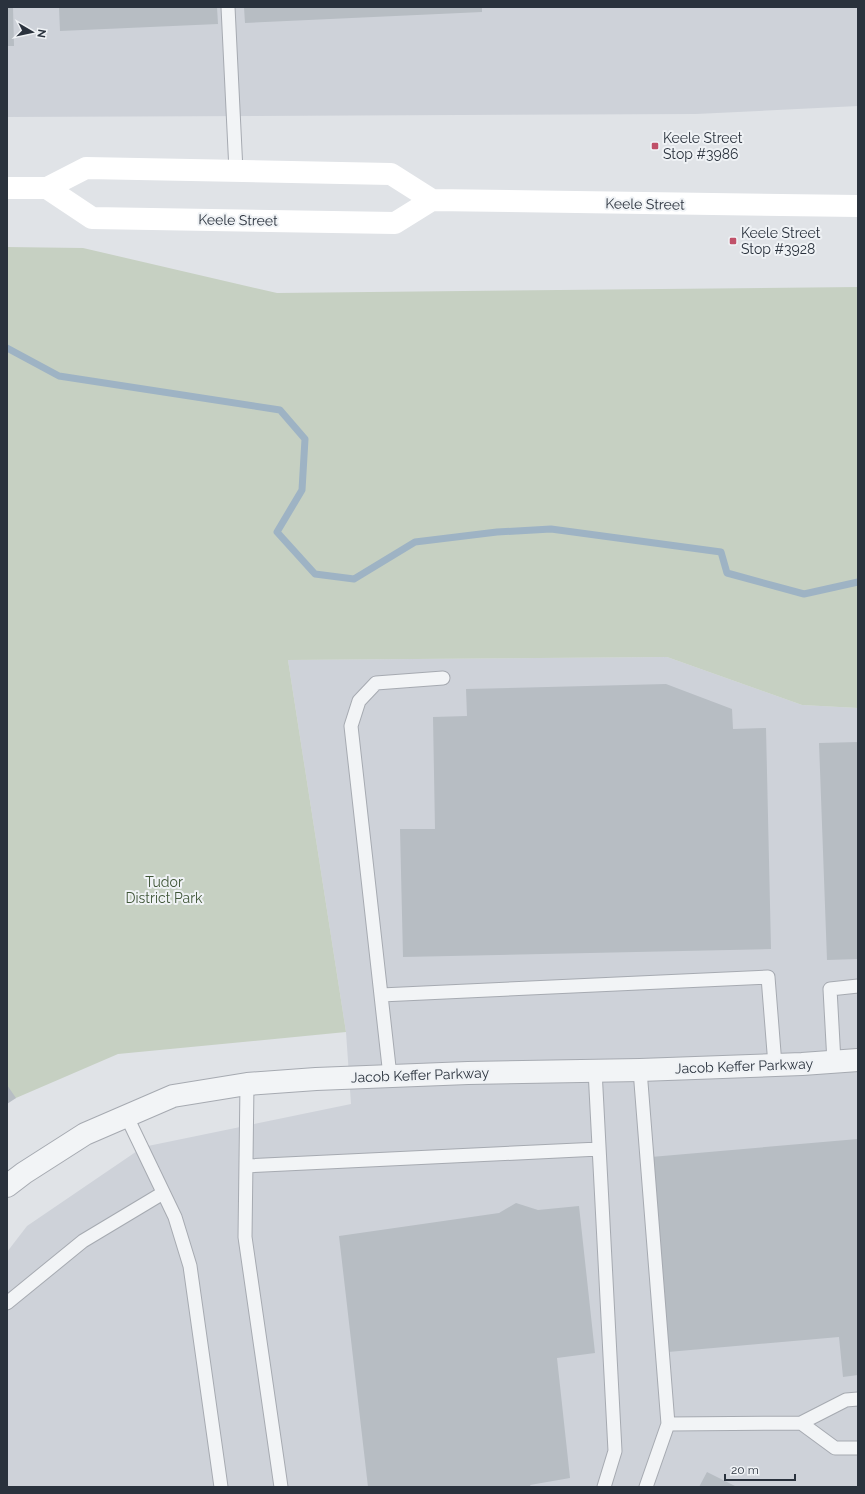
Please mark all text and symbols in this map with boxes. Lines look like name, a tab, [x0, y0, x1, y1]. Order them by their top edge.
north arrow	[12, 12, 52, 52]
text: N	[34, 28, 48, 39]
place label: Keele Street Stop #3986	[663, 130, 743, 162]
marker: Keele Street Stop #3986	[650, 141, 660, 151]
street label: Keele Street	[605, 195, 685, 213]
street label: Keele Street	[198, 211, 278, 229]
place label: Keele Street Stop #3928	[741, 225, 821, 257]
marker: Keele Street Stop #3928	[728, 236, 738, 246]
park label: Tudor District Park	[125, 874, 203, 906]
street label: Jacob Keffer Parkway	[675, 1056, 814, 1076]
street label: Jacob Keffer Parkway	[351, 1065, 490, 1085]
scale bar	[725, 1456, 795, 1482]
text: 20 m	[731, 1463, 759, 1477]

